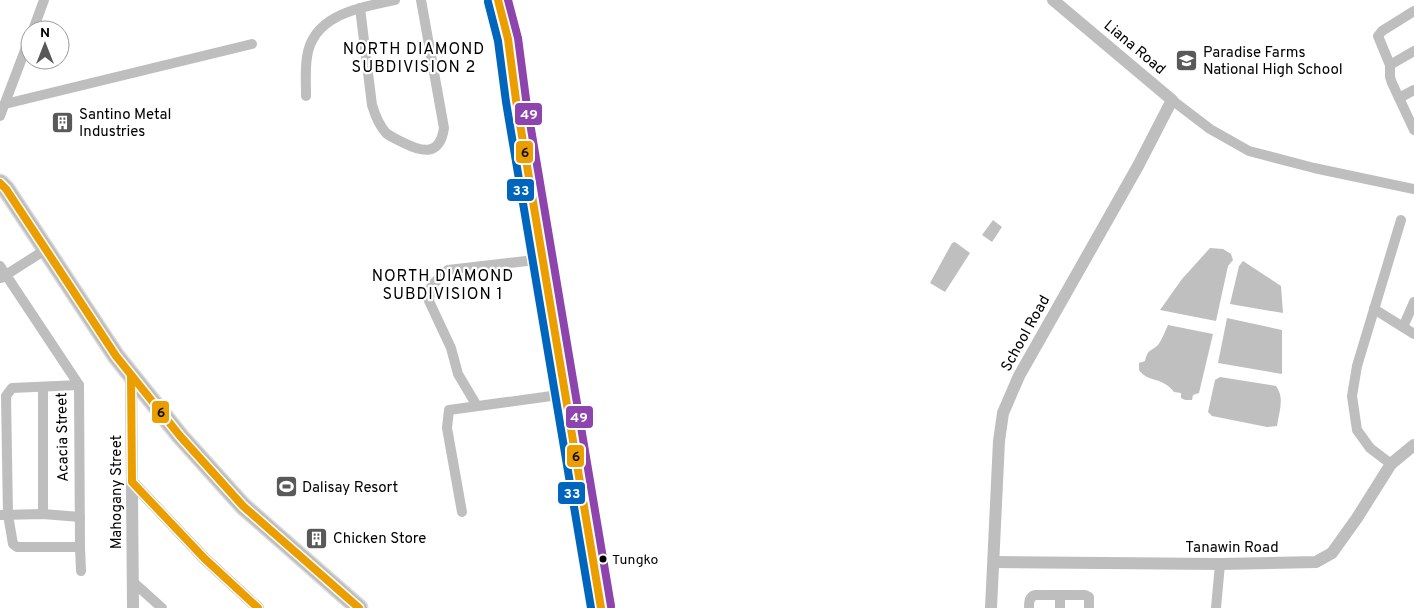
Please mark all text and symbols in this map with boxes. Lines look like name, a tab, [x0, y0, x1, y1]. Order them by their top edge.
street label: Liana Road	[1099, 17, 1169, 80]
north arrow	[20, 20, 70, 70]
text: N	[40, 25, 50, 42]
district label: NORTH DIAMOND SUBDIVISION 2	[343, 40, 485, 78]
place label: Paradise Farms National High School	[1203, 44, 1343, 80]
school or university icon: Paradise Farms National High School	[1175, 49, 1199, 73]
line badge: 49	[514, 102, 543, 126]
place label: Santino Metal Industries	[79, 106, 171, 142]
text: 49	[520, 107, 538, 124]
building icon: Santino Metal Industries	[51, 111, 75, 135]
line badge: 6	[515, 140, 534, 164]
text: 6	[521, 145, 529, 162]
line badge: 33	[506, 178, 535, 202]
text: 33	[513, 183, 529, 200]
district label: NORTH DIAMOND SUBDIVISION 1	[372, 267, 514, 305]
street label: School Road	[998, 292, 1055, 375]
street label: Acacia Street	[53, 392, 74, 482]
line badge: 6	[151, 400, 170, 424]
text: 6	[157, 405, 165, 422]
line badge: 49	[565, 405, 594, 429]
text: 49	[570, 410, 588, 427]
street label: Mahogany Street	[108, 435, 127, 549]
line badge: 6	[566, 444, 585, 468]
text: 6	[572, 449, 580, 466]
sports icon: Dalisay Resort	[274, 475, 298, 499]
place label: Dalisay Resort	[302, 479, 398, 498]
line badge: 33	[557, 481, 586, 505]
text: 33	[564, 486, 580, 503]
building icon: Chicken Store	[305, 526, 329, 550]
place label: Chicken Store	[333, 530, 426, 549]
street label: Tanawin Road	[1185, 539, 1279, 558]
place label: Tungko	[612, 552, 659, 569]
marker: Tungko	[598, 554, 608, 564]

